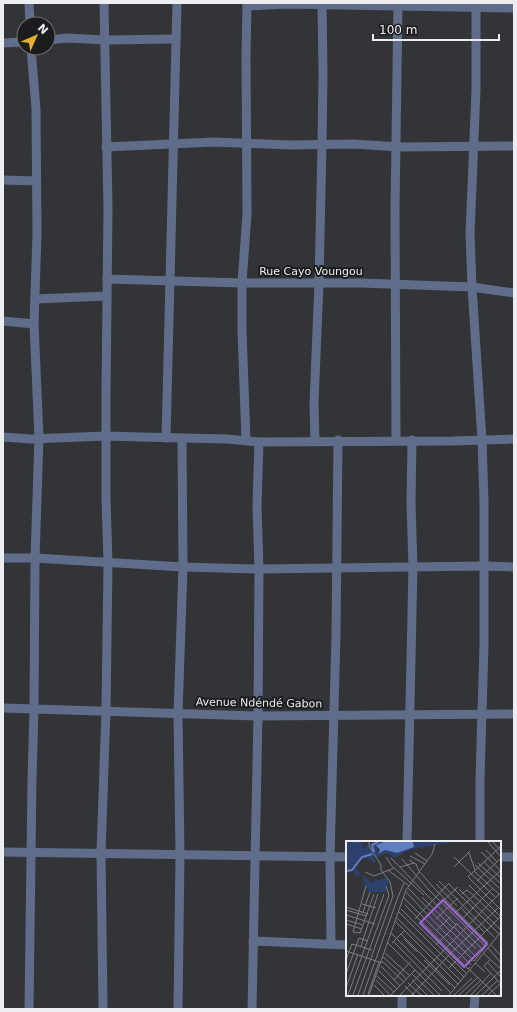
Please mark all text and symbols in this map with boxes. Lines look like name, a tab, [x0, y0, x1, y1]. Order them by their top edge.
north arrow	[16, 16, 56, 56]
scale bar	[373, 16, 499, 42]
text: N	[35, 21, 51, 37]
text: 100 m	[379, 23, 417, 37]
street label: Rue Cayo Voungou	[259, 265, 363, 278]
street label: Avenue Ndéndé Gabon	[196, 695, 322, 711]
inset map	[346, 841, 501, 996]

